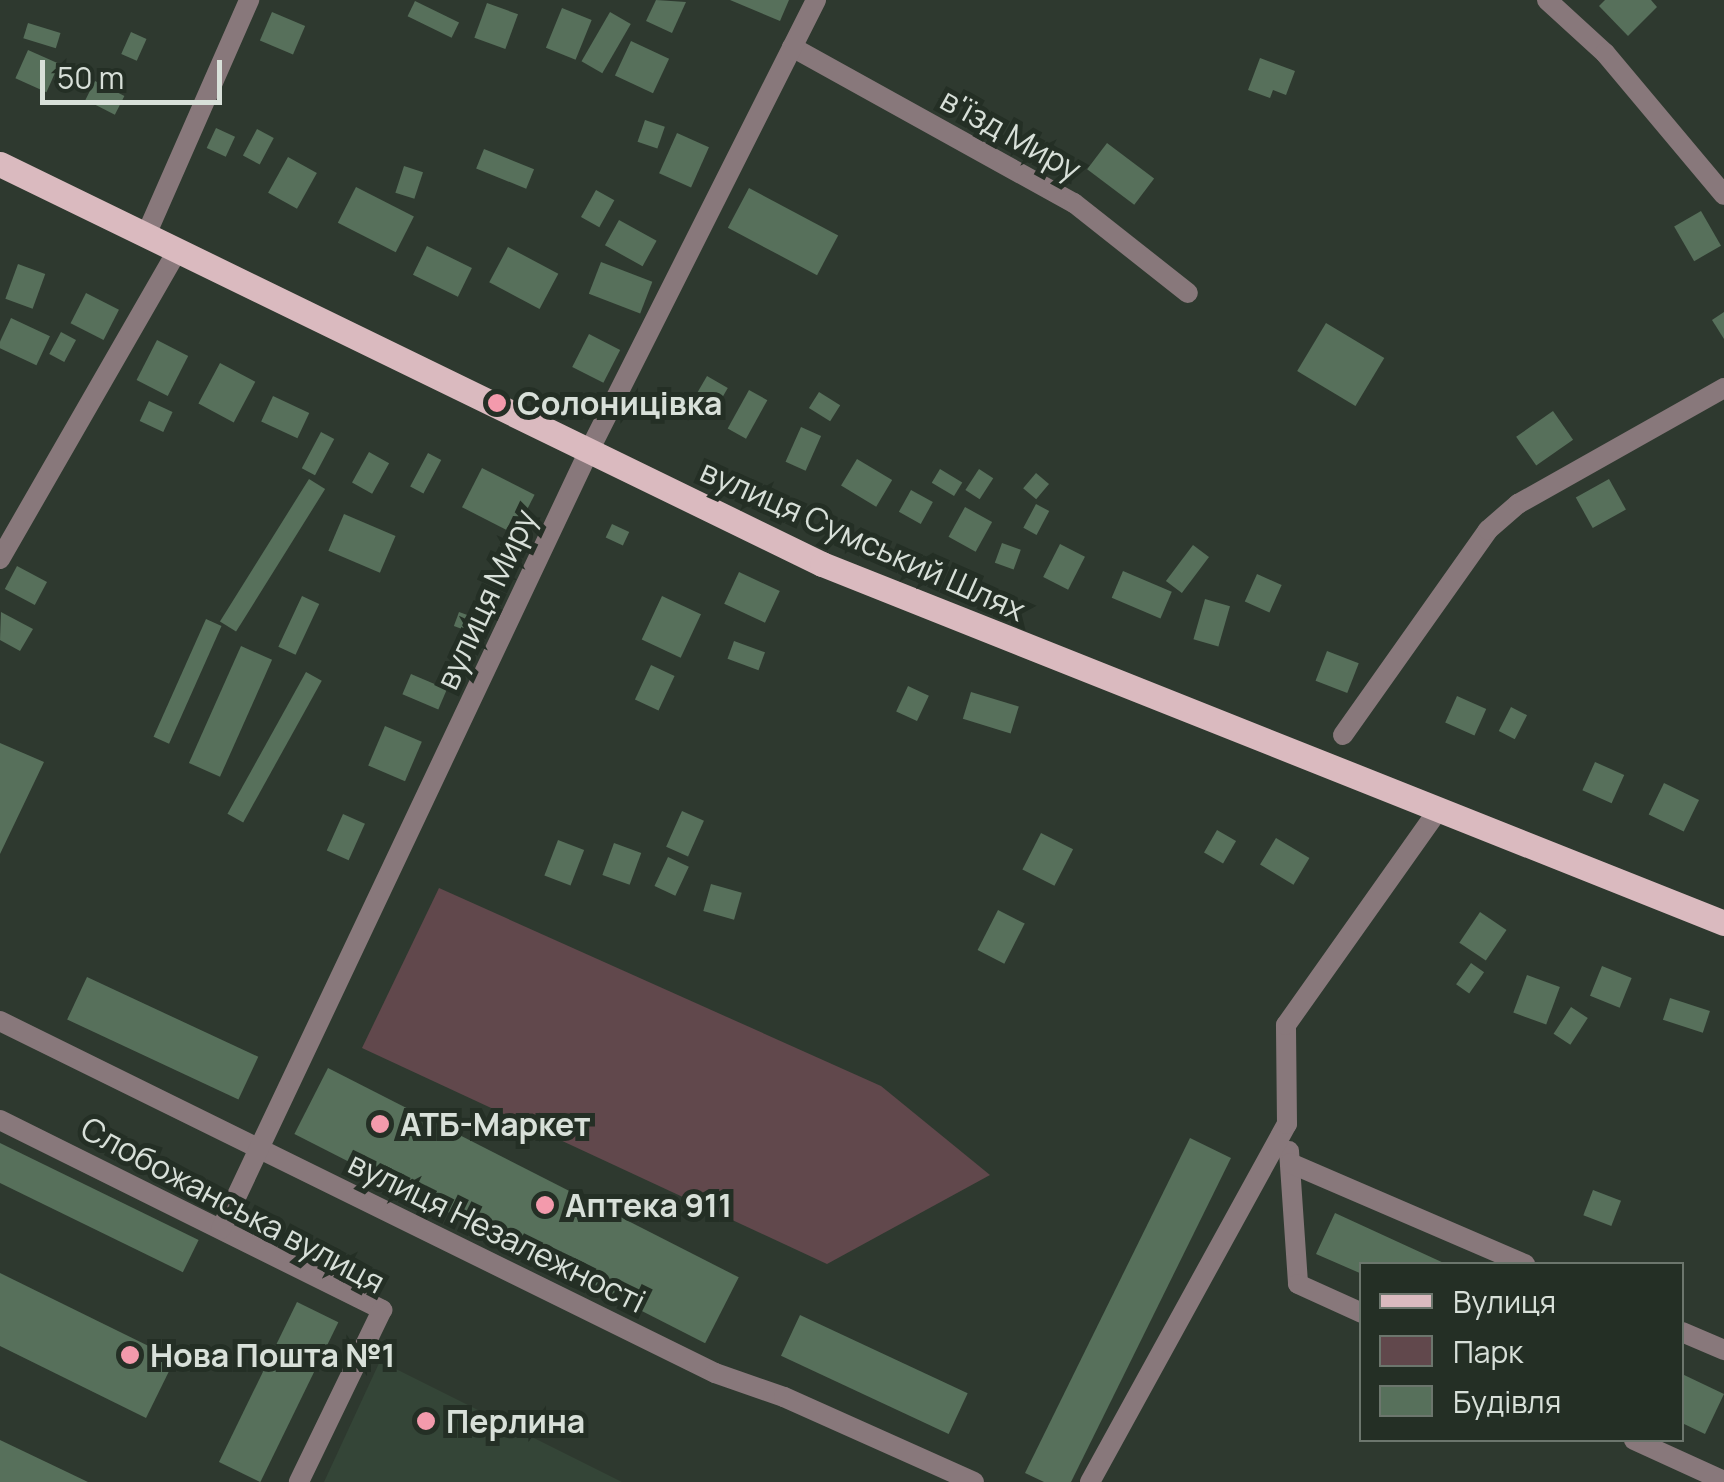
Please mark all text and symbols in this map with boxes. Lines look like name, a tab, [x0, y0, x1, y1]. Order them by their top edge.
scale bar	[45, 40, 228, 102]
text: 50 m	[57, 57, 124, 98]
street label: в'їзд Миру	[934, 80, 1088, 188]
place label: Солоницівка	[517, 384, 722, 422]
marker: Солоницівка	[486, 392, 508, 414]
street label: вулиця Сумський Шлях	[695, 451, 1031, 629]
street label: вулиця Миру	[428, 503, 544, 695]
place label: АТБ-Маркет	[400, 1105, 591, 1143]
street label: Слобожанська вулиця	[75, 1109, 391, 1301]
marker: АТБ-Маркет	[369, 1113, 391, 1135]
street label: вулиця Незалежності	[342, 1143, 652, 1321]
place label: Аптека 911	[565, 1186, 732, 1224]
marker: Аптека 911	[534, 1194, 556, 1216]
legend	[1359, 1262, 1684, 1442]
text: Вулиця	[1453, 1281, 1556, 1322]
text: Парк	[1453, 1331, 1523, 1372]
place label: Нова Пошта №1	[150, 1336, 395, 1374]
marker: Нова Пошта №1	[119, 1344, 141, 1366]
text: Будівля	[1453, 1381, 1561, 1422]
place label: Перлина	[446, 1402, 585, 1440]
marker: Перлина	[415, 1410, 437, 1432]

